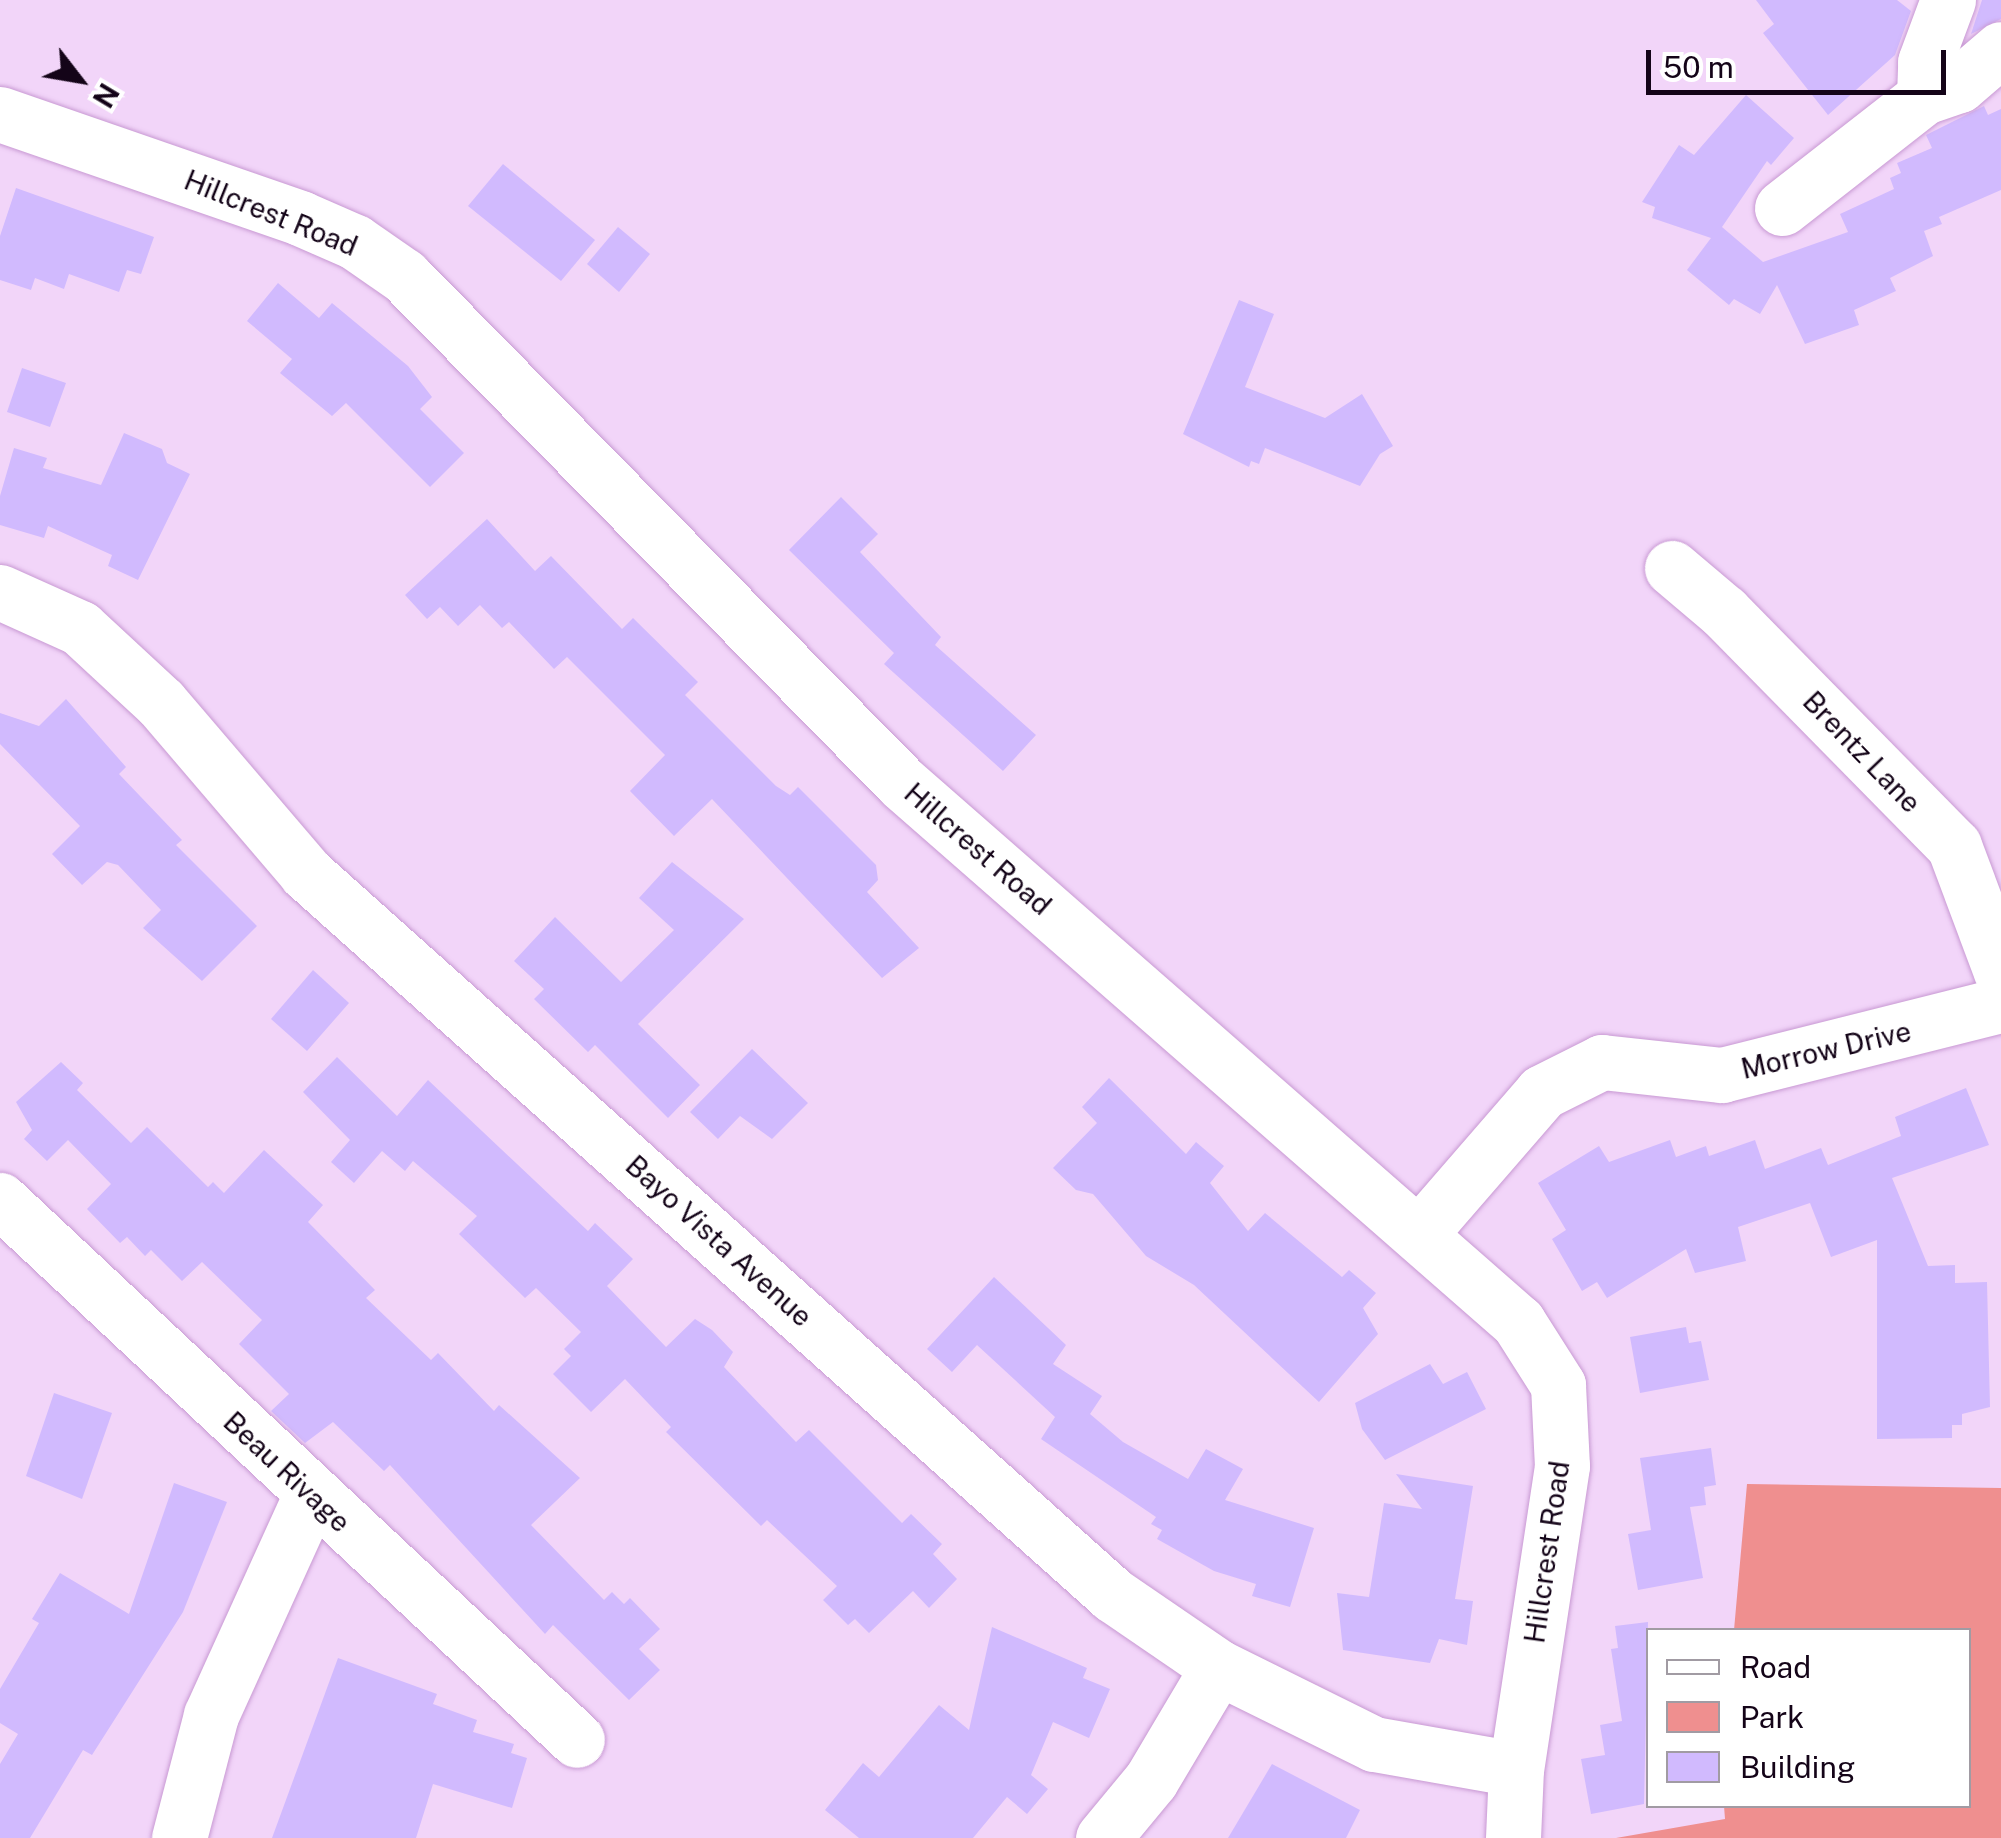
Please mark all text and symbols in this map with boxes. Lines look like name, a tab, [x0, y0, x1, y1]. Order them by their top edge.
north arrow	[30, 30, 130, 130]
scale bar	[1651, 30, 1951, 92]
text: 50 m	[1663, 49, 1734, 85]
text: N	[86, 78, 126, 114]
street label: Hillcrest Road	[180, 163, 362, 263]
street label: Brentz Lane	[1796, 685, 1928, 819]
street label: Hillcrest Road	[898, 776, 1058, 922]
street label: Morrow Drive	[1738, 1014, 1914, 1086]
street label: Bayo Vista Avenue	[619, 1148, 819, 1334]
street label: Beau Rivage	[217, 1405, 357, 1539]
street label: Hillcrest Road	[1518, 1459, 1576, 1645]
legend	[1646, 1628, 1971, 1808]
text: Road	[1740, 1649, 1811, 1685]
text: Park	[1740, 1699, 1804, 1735]
text: Building	[1740, 1749, 1855, 1785]

